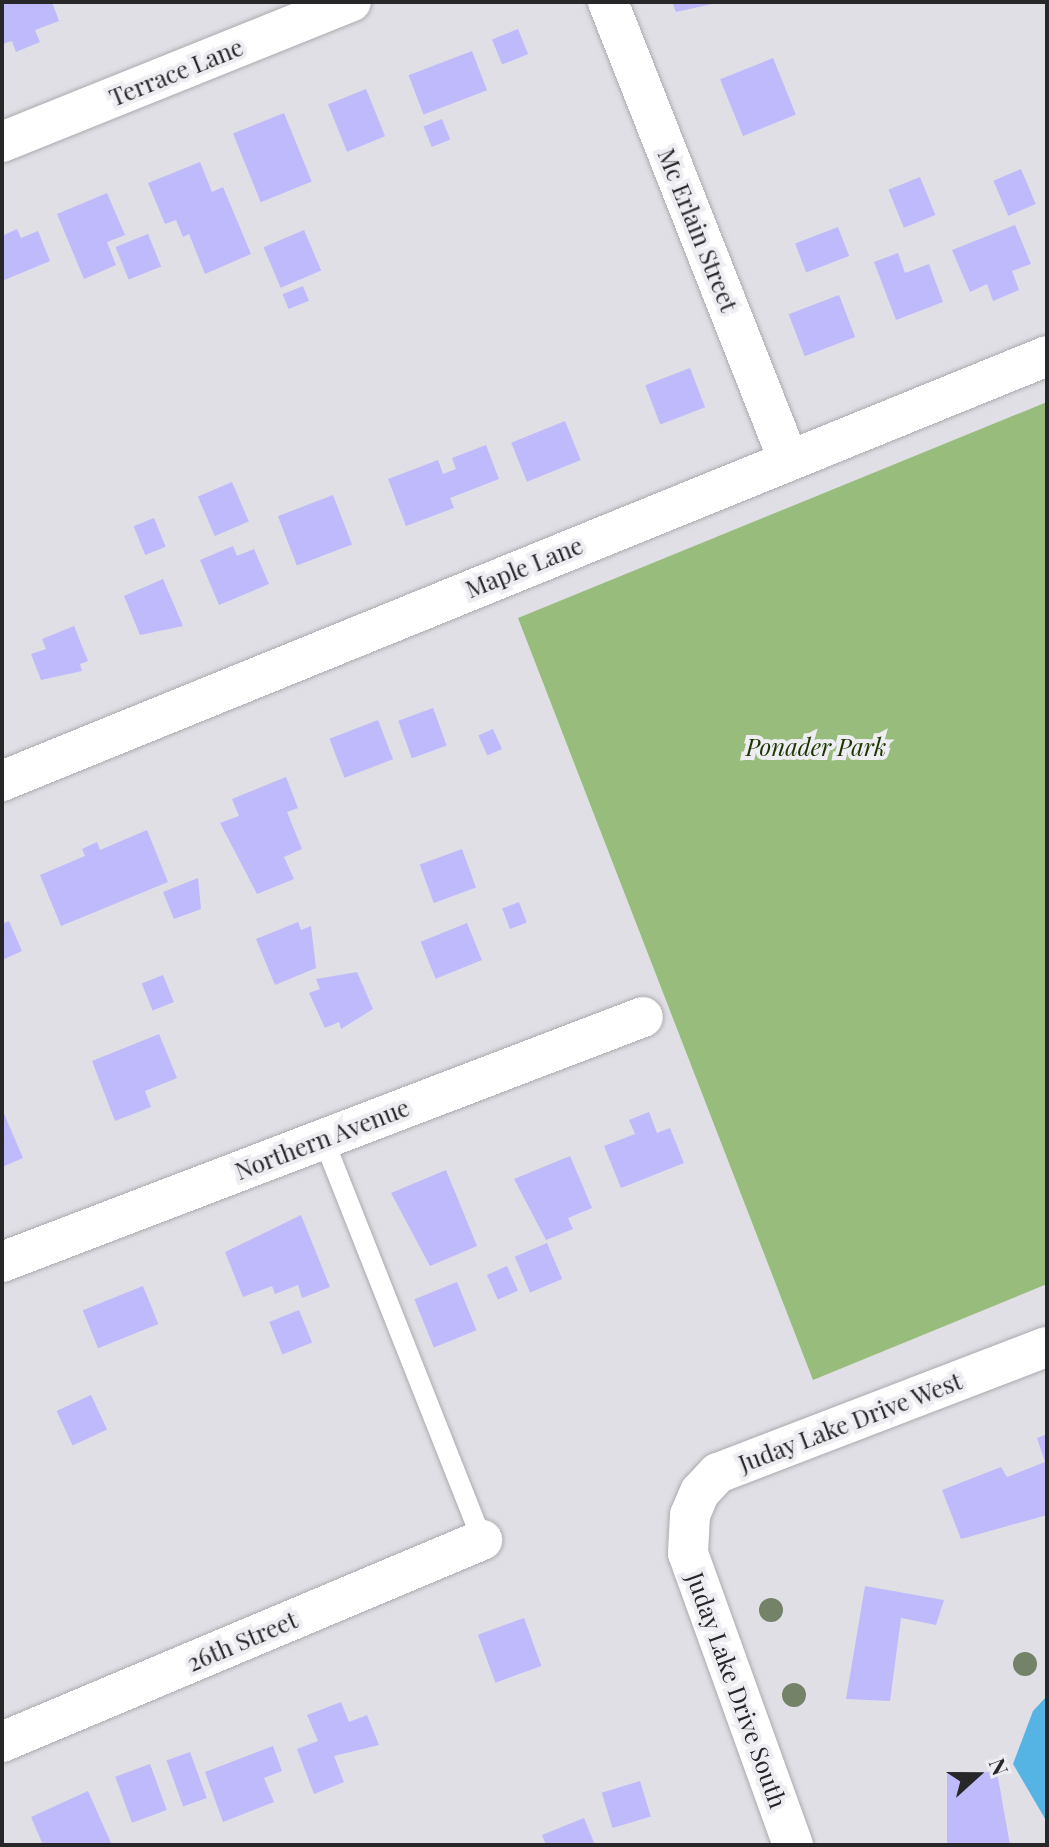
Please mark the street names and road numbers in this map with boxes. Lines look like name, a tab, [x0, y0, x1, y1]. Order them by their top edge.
street label: Terrace Lane	[105, 32, 247, 112]
street label: Mc Erlain Street	[652, 144, 744, 316]
street label: Maple Lane	[461, 530, 587, 604]
street label: Northern Avenue	[230, 1092, 414, 1186]
street label: Juday Lake Drive West	[734, 1366, 966, 1478]
street label: Juday Lake Drive South	[681, 1568, 793, 1812]
street label: 26th Street	[183, 1605, 301, 1677]

